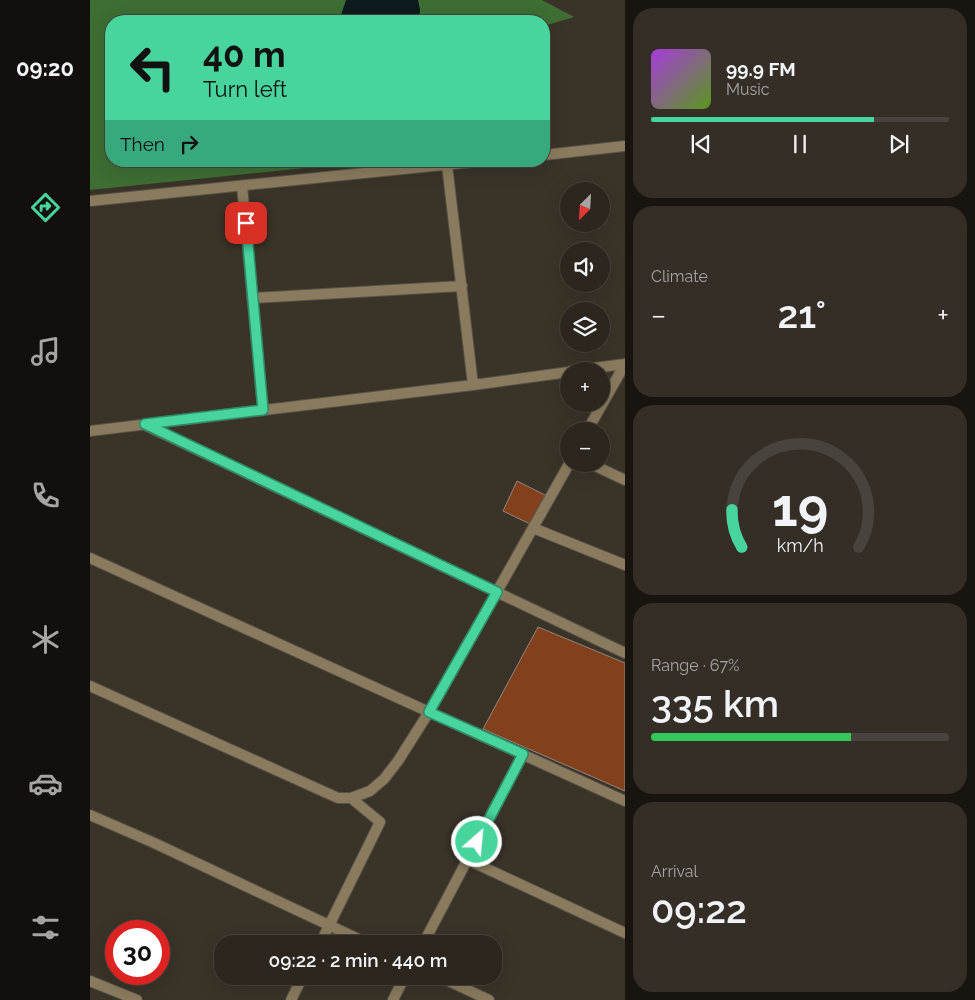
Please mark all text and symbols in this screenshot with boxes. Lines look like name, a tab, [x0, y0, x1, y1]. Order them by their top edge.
text: 40 m	[203, 34, 285, 75]
icon: left	[120, 35, 185, 100]
text: 09:20	[16, 55, 74, 81]
text: 99.9 FM	[726, 58, 796, 80]
text: Turn left	[203, 76, 287, 102]
text: Music	[726, 80, 770, 99]
icon: right	[175, 130, 203, 158]
icon: previous	[687, 130, 715, 158]
icon: pause	[786, 130, 814, 158]
icon: next	[885, 130, 913, 158]
text: Then	[120, 133, 165, 155]
north arrow	[560, 182, 610, 232]
map controls	[560, 182, 610, 472]
icon: directions	[28, 190, 63, 225]
pin	[225, 202, 267, 244]
icon: arrive	[232, 209, 260, 237]
button: sound	[560, 242, 610, 292]
text: Climate	[651, 267, 708, 286]
text: 21°	[777, 292, 826, 337]
text: −	[651, 299, 666, 332]
text: +	[937, 299, 949, 332]
button: layers	[560, 302, 610, 352]
icon: music	[28, 334, 63, 369]
button: +	[560, 362, 610, 412]
button: −	[560, 422, 610, 472]
text: 19	[772, 477, 828, 538]
icon: phone	[28, 478, 63, 513]
text: km/h	[776, 535, 824, 556]
icon: climate	[28, 622, 63, 657]
text: Range · 67%	[651, 656, 739, 675]
text: 335 km	[651, 681, 779, 726]
icon: car	[28, 766, 63, 801]
position arrow	[450, 815, 502, 867]
text: Arrival	[651, 862, 698, 881]
text: 09:22	[651, 887, 747, 932]
icon: filters	[28, 910, 63, 945]
speed limit sign: 30	[105, 920, 170, 985]
text: 09:22 · 2 min · 440 m	[269, 949, 447, 971]

